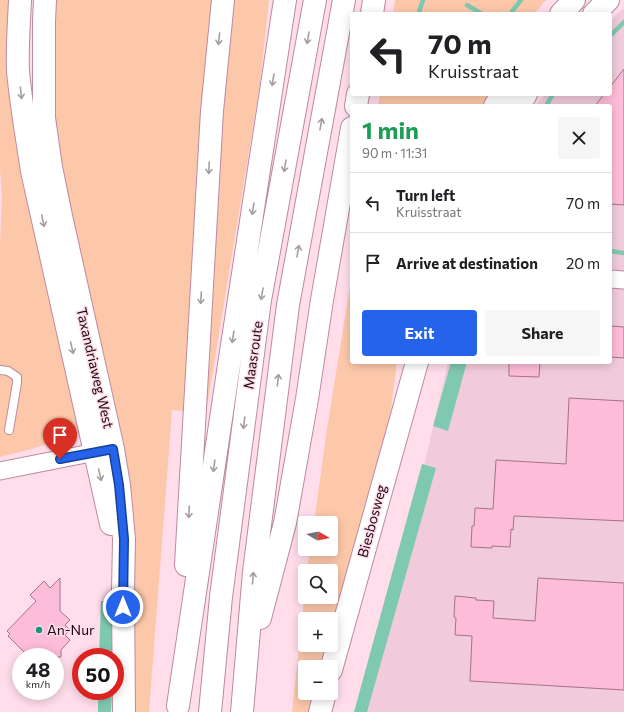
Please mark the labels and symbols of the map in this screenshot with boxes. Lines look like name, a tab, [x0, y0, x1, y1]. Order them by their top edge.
one-way arrow	[304, 31, 312, 44]
one-way arrow	[216, 32, 223, 45]
one-way arrow	[269, 73, 277, 86]
one-way arrow	[17, 86, 25, 99]
one-way arrow	[318, 117, 326, 130]
one-way arrow	[281, 159, 289, 172]
one-way arrow	[205, 161, 212, 174]
one-way arrow	[249, 202, 257, 215]
one-way arrow	[40, 214, 48, 227]
one-way arrow	[294, 245, 302, 258]
one-way arrow	[257, 287, 265, 300]
one-way arrow	[198, 291, 205, 304]
street label: Taxandriaweg West	[73, 306, 118, 430]
street label: Maasroute	[239, 320, 266, 390]
one-way arrow	[229, 330, 237, 343]
one-way arrow	[68, 341, 76, 354]
one-way arrow	[275, 374, 282, 387]
one-way arrow	[240, 416, 248, 429]
pin	[43, 418, 77, 459]
one-way arrow	[210, 459, 218, 472]
one-way arrow	[97, 468, 104, 481]
street label: Biesbosweg	[354, 482, 390, 559]
one-way arrow	[186, 505, 193, 518]
north arrow	[298, 516, 338, 556]
one-way arrow	[249, 572, 257, 585]
position arrow	[102, 586, 144, 628]
place label: An-Nur	[47, 621, 95, 638]
marker: An-Nur	[34, 625, 44, 635]
speed limit sign: 50	[72, 648, 124, 700]

